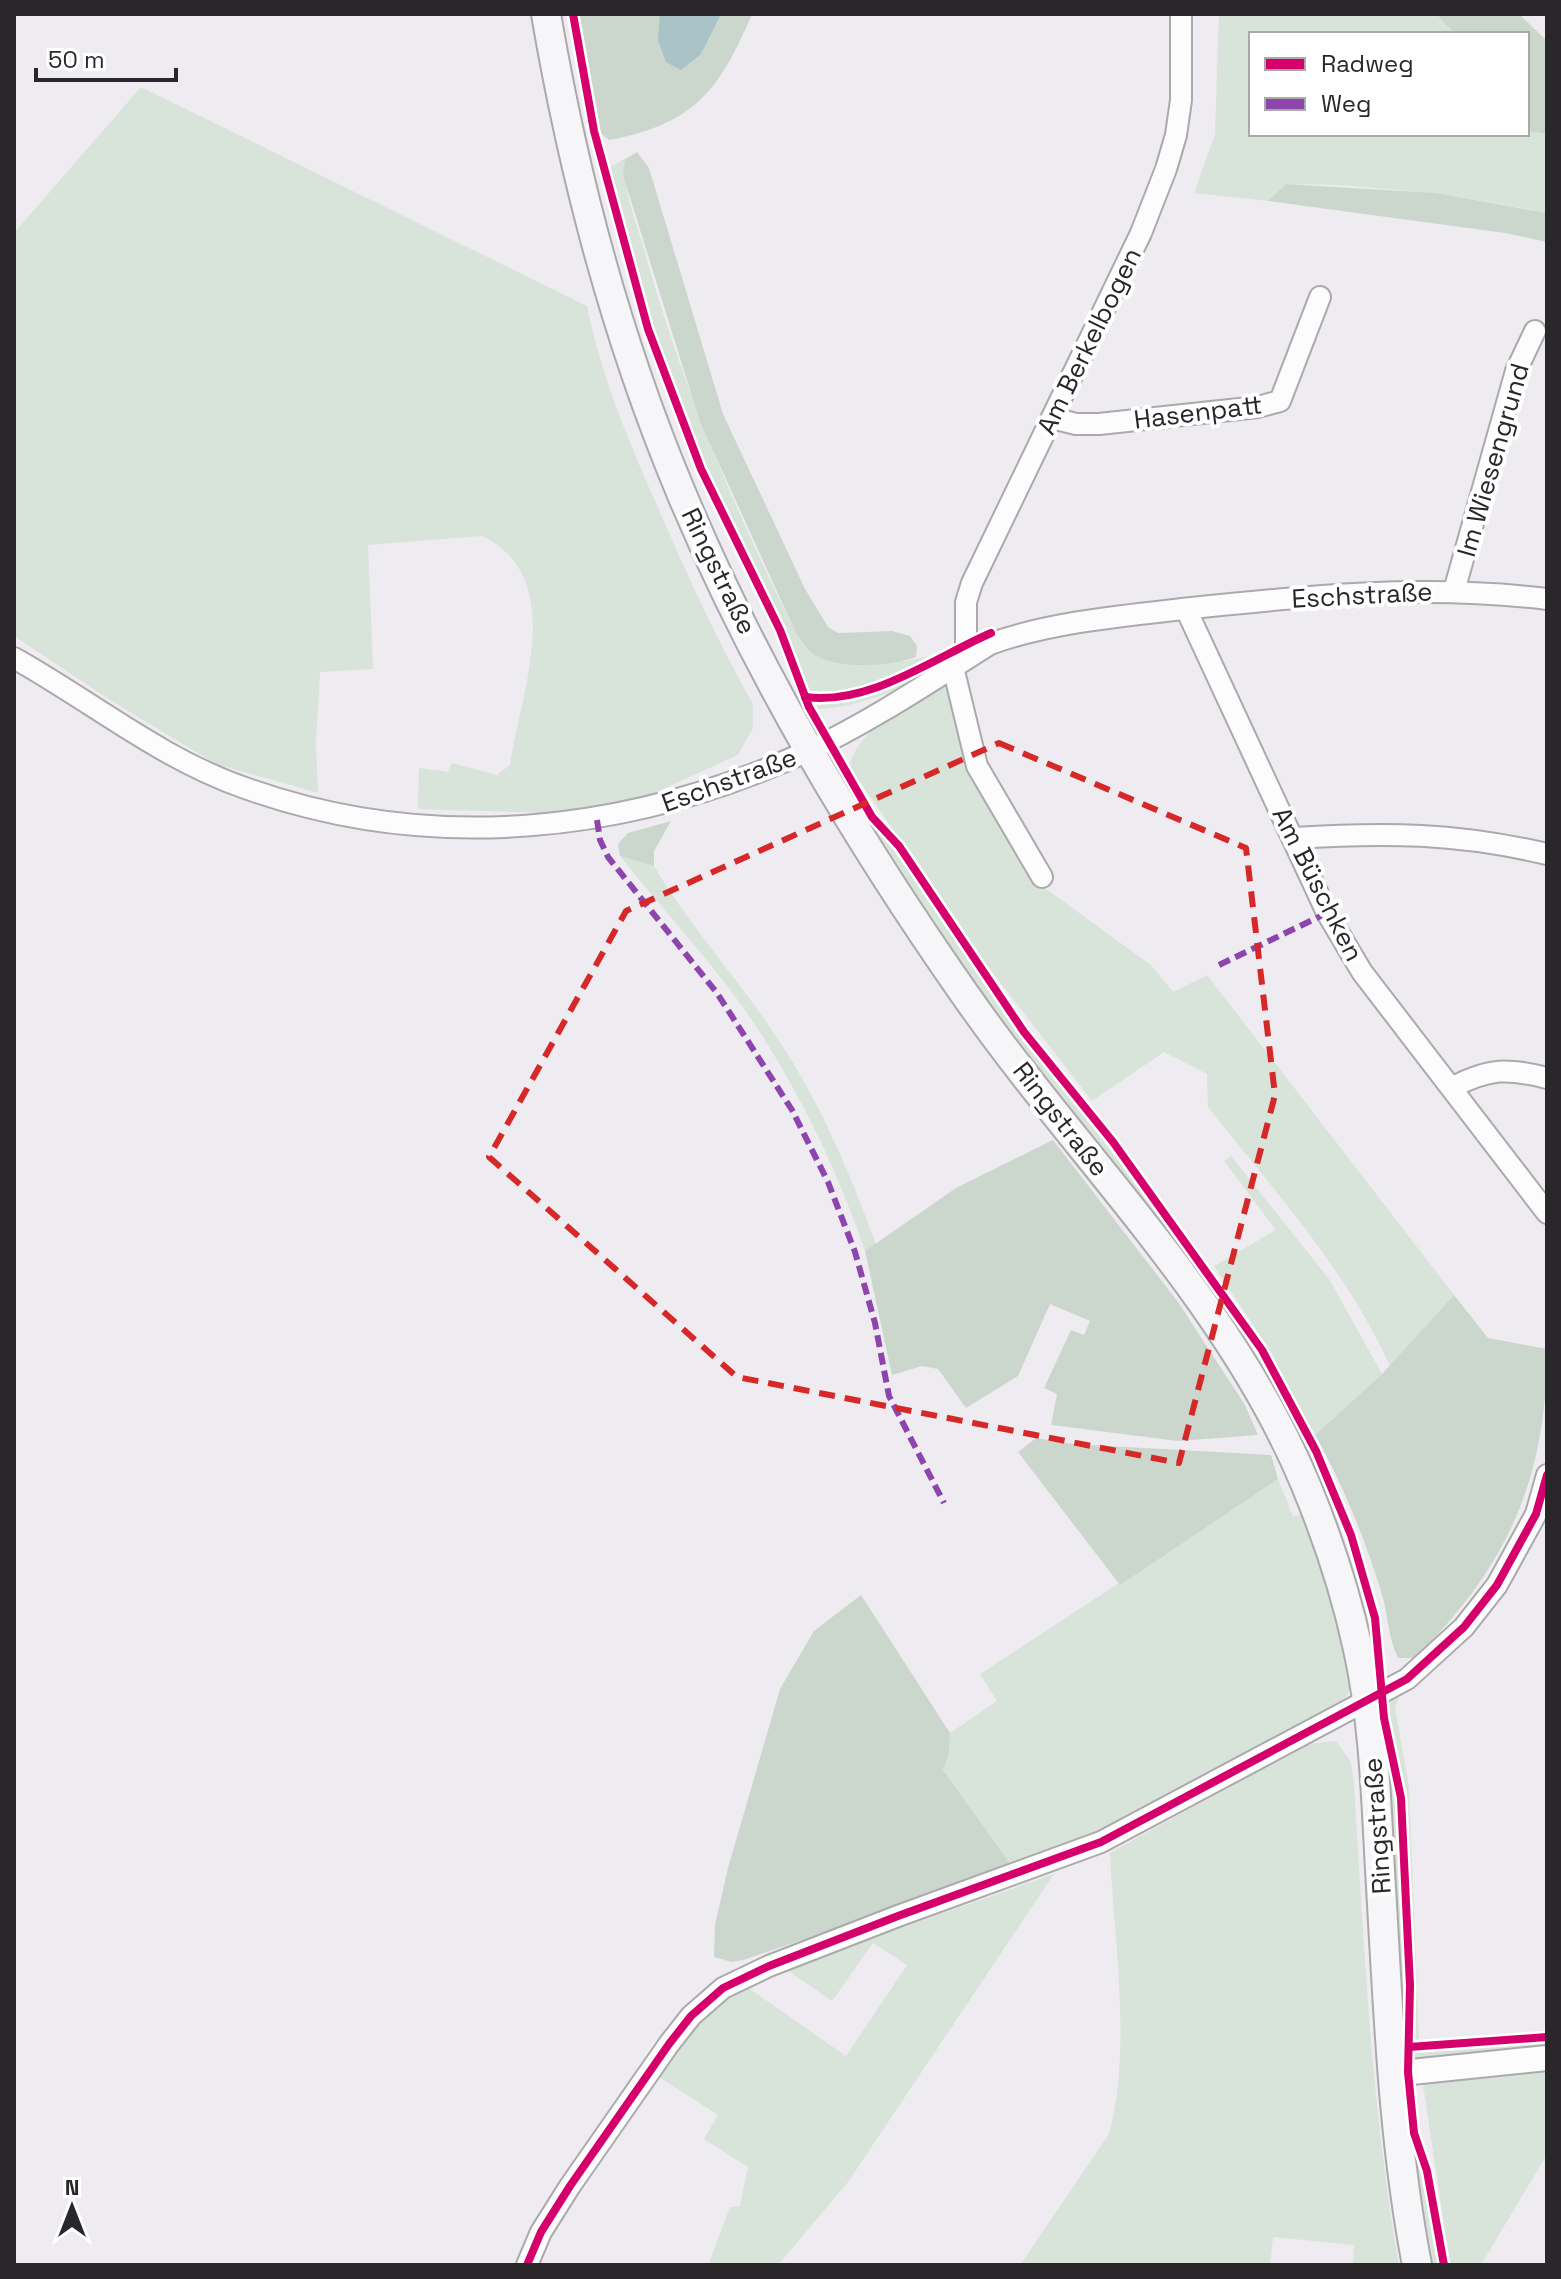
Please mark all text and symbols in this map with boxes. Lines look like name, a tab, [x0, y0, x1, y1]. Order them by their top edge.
scale bar	[36, 32, 176, 82]
legend	[1249, 32, 1529, 136]
text: 50 m	[48, 44, 105, 75]
text: Radweg	[1321, 48, 1414, 79]
text: Weg	[1321, 88, 1371, 119]
street label: Am Berkelbogen	[1029, 242, 1149, 440]
street label: Im Wiesengrund	[1449, 359, 1537, 561]
street label: Hasenpatt	[1132, 387, 1264, 437]
street label: Ringstraße	[674, 502, 764, 640]
street label: Eschstraße	[1291, 574, 1433, 616]
street label: Eschstraße	[657, 740, 801, 820]
street label: Am Büschken	[1265, 801, 1371, 967]
street label: Ringstraße	[1005, 1055, 1117, 1183]
street label: Ringstraße	[1355, 1757, 1399, 1895]
north arrow	[32, 2167, 112, 2247]
text: N	[65, 2173, 79, 2201]

